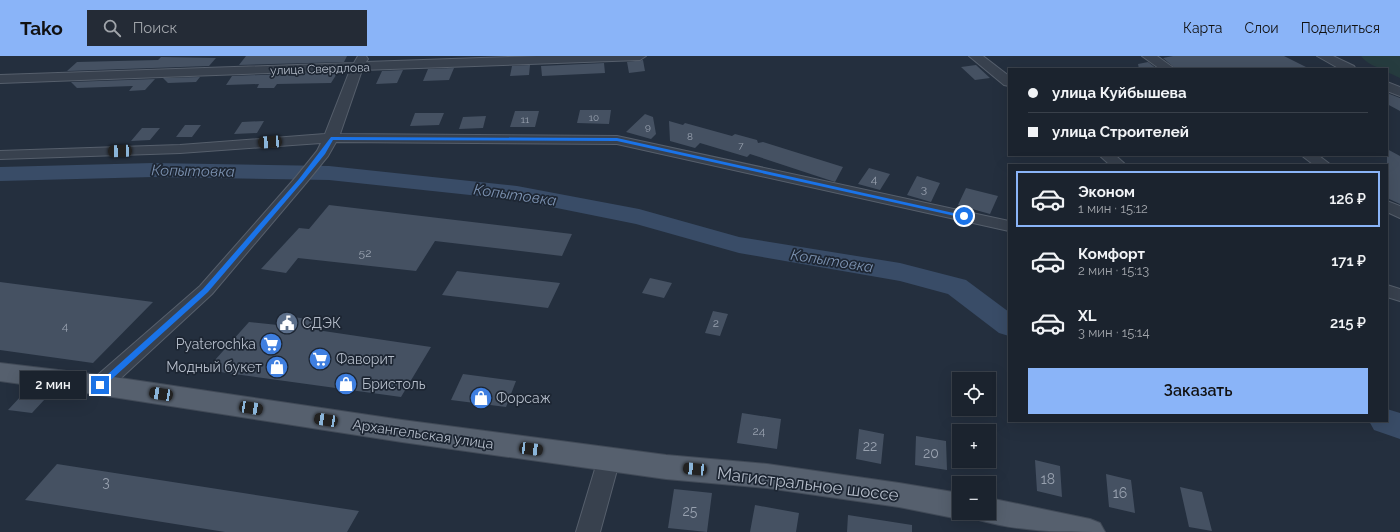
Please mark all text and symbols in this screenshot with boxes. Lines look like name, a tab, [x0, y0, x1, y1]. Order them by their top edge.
search box	[87, 10, 367, 46]
text: Tako	[20, 17, 63, 39]
icon: search	[101, 17, 123, 39]
text: Поиск	[133, 19, 177, 37]
text: Карта	[1183, 20, 1222, 36]
text: Слои	[1244, 20, 1279, 36]
text: Поделиться	[1301, 20, 1380, 36]
street label: улица Свердлова	[270, 60, 370, 78]
text: улица Куйбышева	[1052, 84, 1187, 102]
house number: 10	[589, 112, 599, 123]
house number: 11	[521, 114, 530, 125]
house number: 9	[645, 121, 651, 132]
text: улица Строителей	[1052, 123, 1189, 141]
house number: 8	[687, 131, 693, 142]
car	[258, 135, 282, 149]
house number: 7	[738, 140, 744, 151]
car	[108, 145, 132, 157]
water label: Копытовка	[151, 161, 235, 181]
house number: 4	[871, 172, 878, 186]
water label: Копытовка	[472, 180, 558, 210]
icon: car	[1030, 181, 1066, 217]
house number: 3	[921, 182, 927, 196]
text: Эконом	[1078, 183, 1135, 201]
text: 126 ₽	[1329, 190, 1366, 208]
text: 1 мин · 15:12	[1078, 201, 1148, 216]
route start	[955, 207, 973, 225]
icon: car	[1030, 243, 1066, 279]
text: Комфорт	[1078, 245, 1145, 263]
house number: 52	[359, 246, 371, 260]
water label: Копытовка	[789, 246, 875, 276]
text: 171 ₽	[1331, 252, 1366, 270]
text: 2 мин · 15:13	[1078, 263, 1149, 278]
icon: car	[1030, 305, 1066, 341]
text: XL	[1078, 307, 1096, 325]
public building icon: СДЭК	[274, 310, 300, 336]
text: 215 ₽	[1330, 314, 1366, 332]
place label: СДЭК	[302, 315, 341, 331]
house number: 2	[713, 316, 719, 330]
house number: 4	[62, 319, 69, 333]
text: 3 мин · 15:14	[1078, 325, 1150, 340]
supermarket icon: Pyaterochka	[258, 331, 284, 357]
place label: Pyaterochka	[176, 336, 256, 352]
supermarket icon: Фаворит	[307, 346, 333, 372]
place label: Фаворит	[336, 351, 395, 367]
shop icon: Модный букет	[264, 354, 290, 380]
place label: Модный букет	[166, 359, 262, 375]
button: Заказать	[1028, 368, 1368, 414]
callout: 2 мин	[20, 371, 86, 399]
shop icon: Бристоль	[333, 371, 359, 397]
map controls	[952, 372, 996, 520]
button: locate	[952, 372, 996, 416]
route end	[91, 376, 109, 394]
place label: Бристоль	[362, 376, 426, 392]
text: 2 мин	[35, 377, 71, 392]
shop icon: Форсаж	[468, 385, 494, 411]
car	[148, 386, 174, 402]
place label: Форсаж	[496, 390, 551, 406]
car	[238, 400, 264, 416]
car	[313, 412, 339, 428]
street label: Архангельская улица	[351, 416, 495, 452]
house number: 24	[753, 424, 766, 438]
button: +	[952, 424, 996, 468]
house number: 22	[863, 438, 877, 454]
car	[518, 442, 544, 456]
house number: 20	[923, 445, 939, 461]
car	[683, 462, 707, 476]
street label: Магистральное шоссе	[716, 463, 900, 505]
house number: 18	[1041, 471, 1055, 487]
house number: 3	[102, 474, 110, 490]
button: −	[952, 476, 996, 520]
house number: 16	[1113, 485, 1127, 501]
house number: 25	[683, 503, 698, 519]

